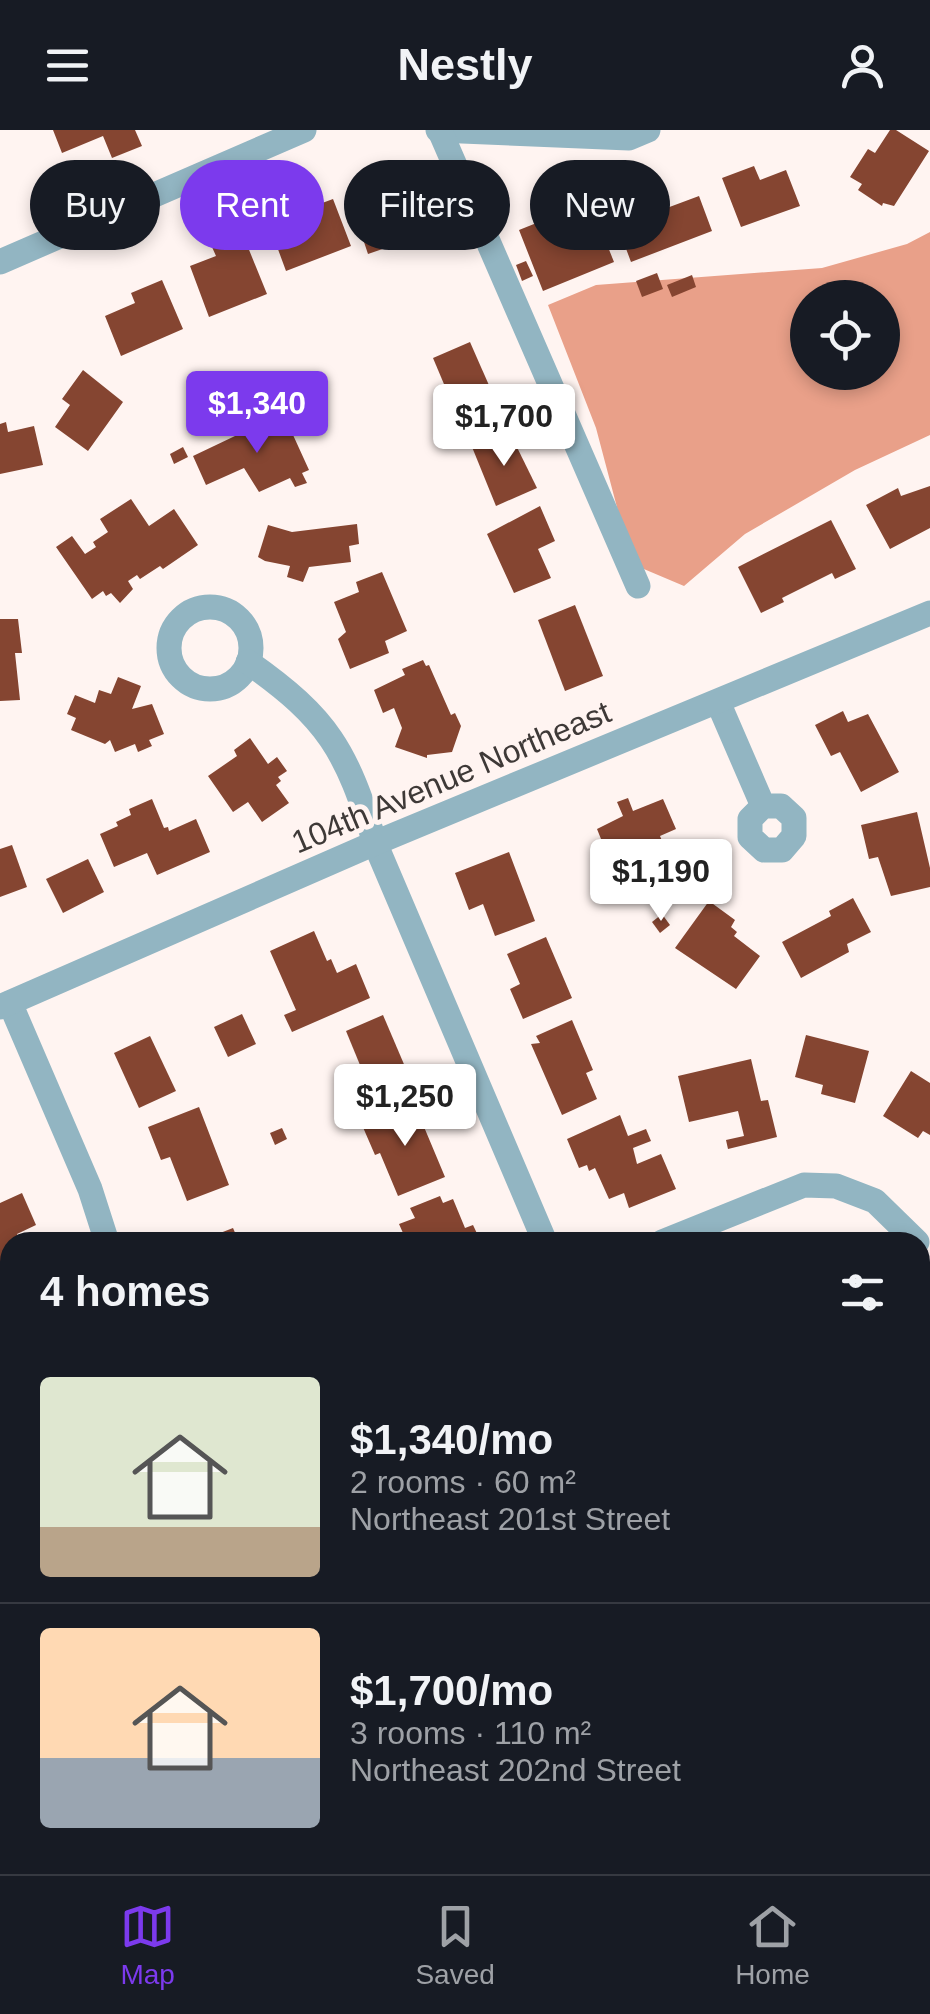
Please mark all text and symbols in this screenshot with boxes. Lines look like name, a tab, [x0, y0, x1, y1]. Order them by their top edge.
icon: menu	[40, 38, 95, 93]
icon: person	[835, 38, 890, 93]
text: Nestly	[397, 39, 533, 90]
chip: Buy	[30, 160, 160, 250]
chip: Rent	[180, 160, 324, 250]
chip: Filters	[344, 160, 510, 250]
chip: New	[530, 160, 670, 250]
map controls	[790, 280, 900, 390]
button: locate	[790, 280, 900, 390]
pin: $1,340	[176, 371, 338, 456]
pin: $1,700	[423, 384, 585, 469]
text: $1,340	[208, 385, 306, 421]
text: $1,700	[455, 398, 553, 434]
street label: 104th Avenue Northeast	[286, 693, 616, 861]
pin: $1,190	[580, 839, 742, 924]
text: $1,190	[612, 853, 710, 889]
pin: $1,250	[324, 1064, 486, 1149]
text: $1,250	[356, 1078, 454, 1114]
icon: filters	[835, 1265, 890, 1320]
text: 4 homes	[40, 1268, 210, 1315]
text: $1,340/mo	[350, 1416, 553, 1463]
icon: home	[120, 1417, 240, 1537]
text: 2 rooms · 60 m²	[350, 1464, 576, 1500]
text: Northeast 201st Street	[350, 1501, 670, 1537]
text: $1,700/mo	[350, 1667, 553, 1714]
icon: home	[120, 1668, 240, 1788]
text: 3 rooms · 110 m²	[350, 1715, 591, 1751]
text: Northeast 202nd Street	[350, 1752, 681, 1788]
tab: Map	[120, 1899, 175, 1991]
tab: Saved	[415, 1899, 495, 1991]
tab: Home	[735, 1899, 810, 1991]

